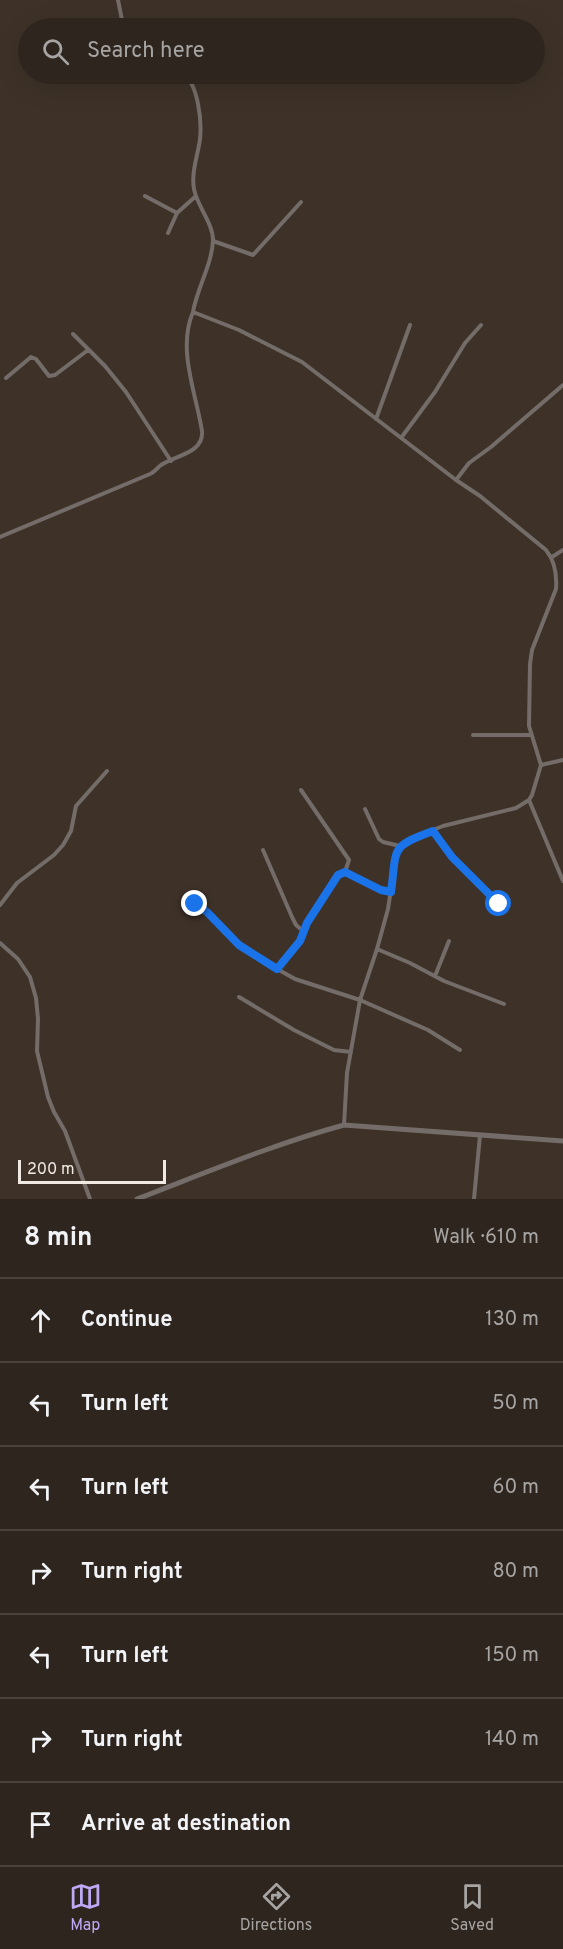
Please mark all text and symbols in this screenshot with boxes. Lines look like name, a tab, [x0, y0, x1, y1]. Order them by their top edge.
search box	[18, 18, 545, 84]
icon: search	[39, 35, 72, 68]
text: Search here	[87, 38, 205, 65]
route end	[181, 890, 207, 916]
route start	[485, 890, 511, 916]
scale bar	[18, 1157, 166, 1184]
text: 200 m	[27, 1160, 75, 1180]
text: 8 min	[24, 1222, 92, 1255]
text: Walk · 610 m	[433, 1225, 539, 1251]
icon: ahead	[24, 1304, 57, 1337]
text: Continue	[81, 1307, 172, 1334]
text: 130 m	[485, 1307, 539, 1333]
icon: left	[24, 1388, 57, 1421]
text: Turn left	[81, 1391, 169, 1418]
text: 50 m	[492, 1391, 539, 1417]
icon: left	[24, 1472, 57, 1505]
text: Turn left	[81, 1475, 169, 1502]
text: 60 m	[493, 1475, 539, 1501]
icon: right	[24, 1556, 57, 1589]
text: Turn right	[81, 1559, 183, 1586]
text: 80 m	[493, 1559, 539, 1585]
icon: left	[24, 1640, 57, 1673]
text: Turn left	[81, 1643, 169, 1670]
text: 150 m	[485, 1643, 539, 1669]
icon: right	[24, 1724, 57, 1757]
text: Turn right	[81, 1727, 183, 1754]
text: 140 m	[485, 1727, 539, 1753]
icon: arrive	[24, 1808, 57, 1841]
text: Arrive at destination	[81, 1811, 291, 1838]
tab: Map	[69, 1880, 102, 1936]
tab: Directions	[240, 1880, 312, 1936]
tab: Saved	[450, 1880, 494, 1936]

